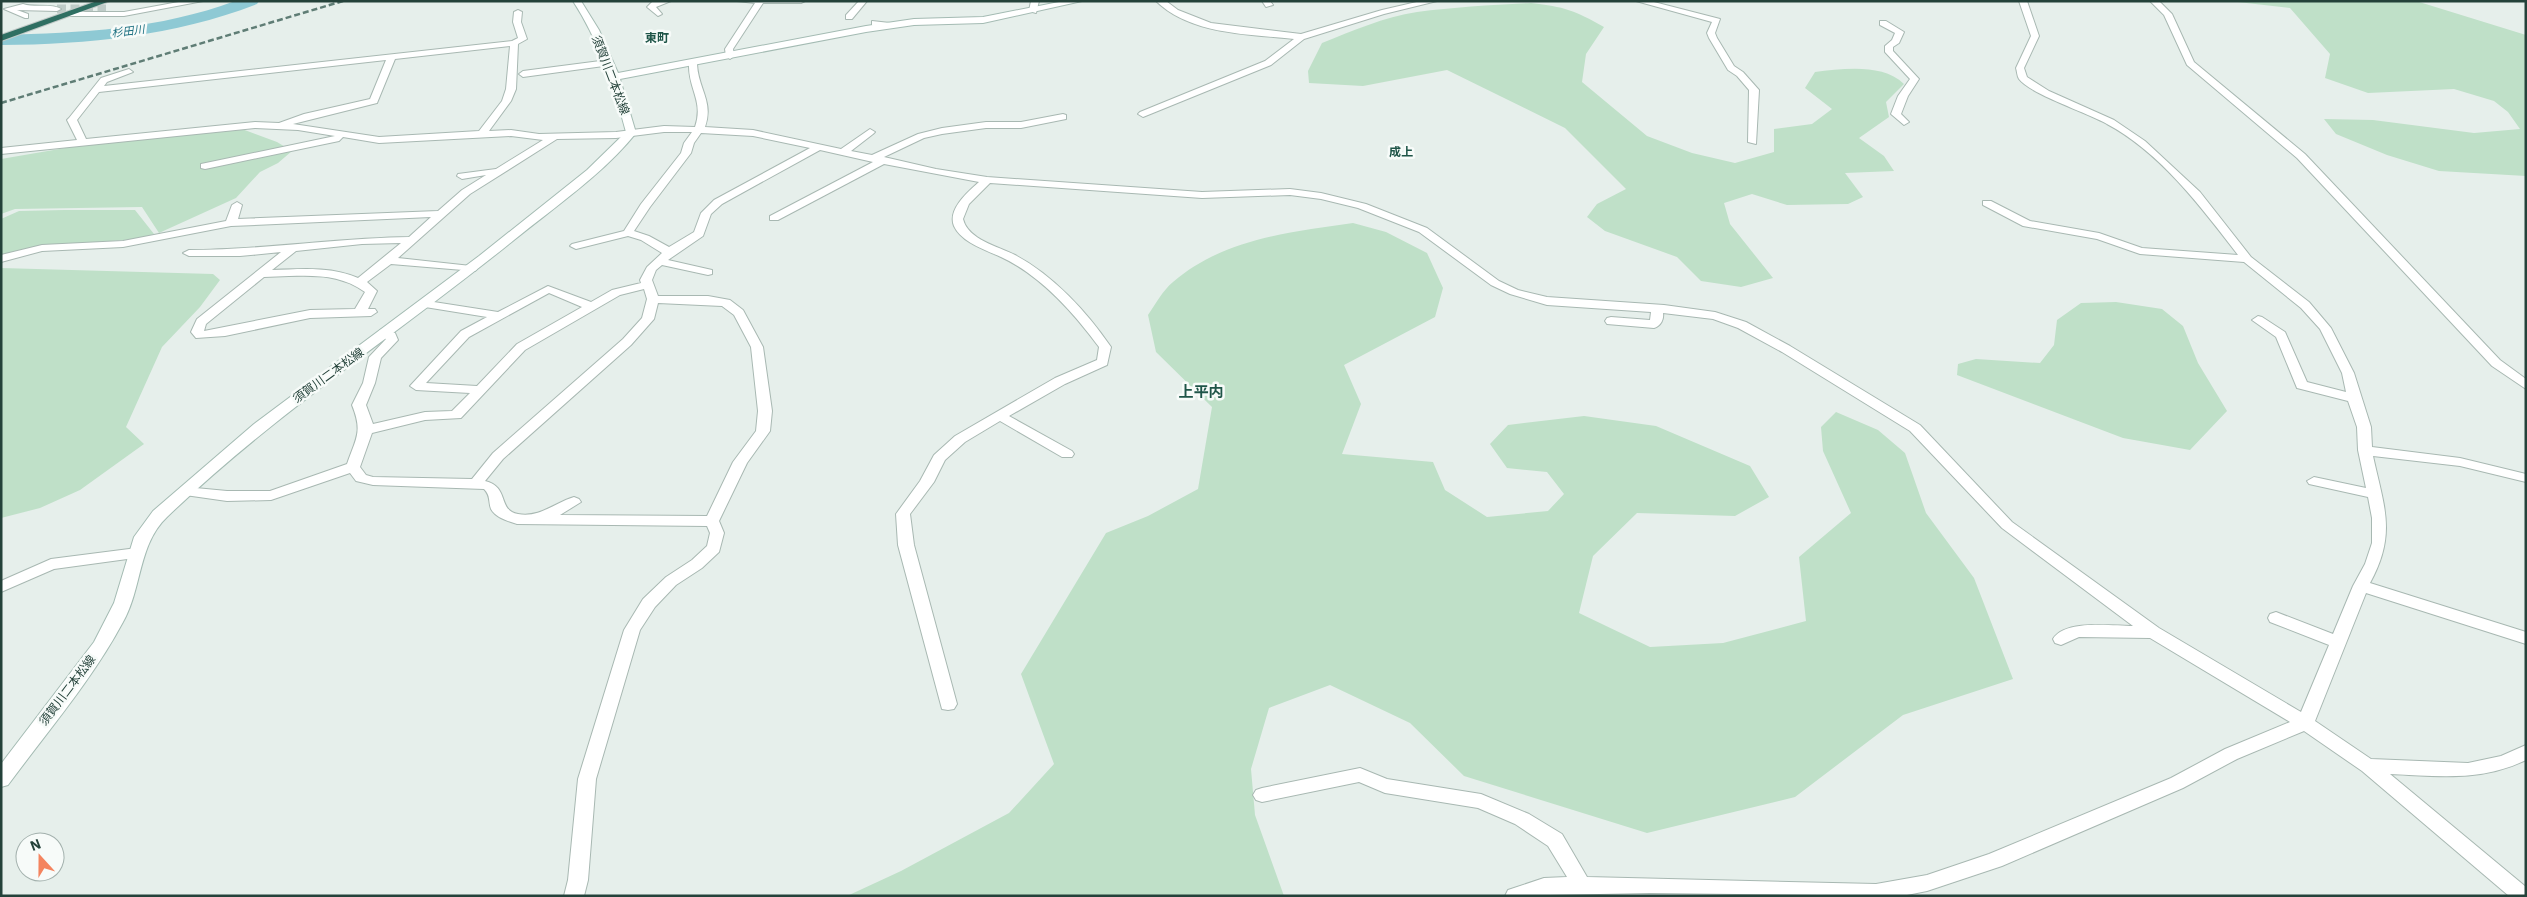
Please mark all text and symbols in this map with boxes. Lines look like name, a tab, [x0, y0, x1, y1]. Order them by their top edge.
water label: 杉田川	[111, 22, 146, 40]
district label: 東町	[645, 30, 669, 45]
street label: 須賀川二本松線	[589, 33, 633, 117]
district label: 成上	[1389, 144, 1413, 159]
street label: 須賀川二本松線	[290, 344, 366, 406]
district label: 上平内	[1178, 382, 1224, 401]
street label: 須賀川二本松線	[36, 652, 98, 728]
north arrow	[15, 832, 65, 882]
text: N	[27, 835, 43, 855]

